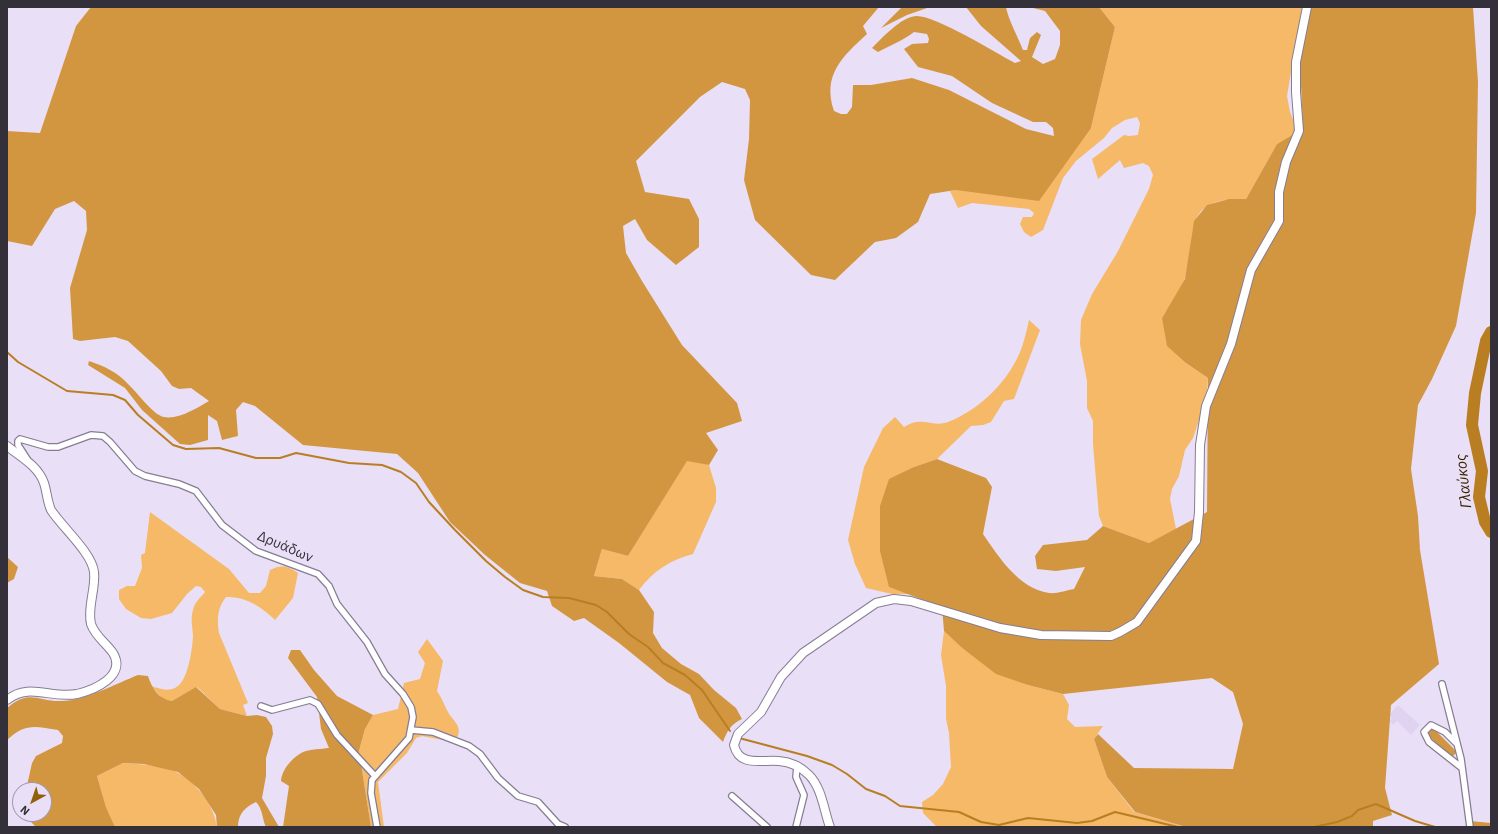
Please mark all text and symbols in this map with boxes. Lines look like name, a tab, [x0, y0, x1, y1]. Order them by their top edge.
water label: Γλαύκος	[1452, 453, 1476, 509]
street label: Δρυάδων	[255, 528, 315, 566]
north arrow	[12, 782, 52, 822]
text: N	[17, 803, 32, 818]

